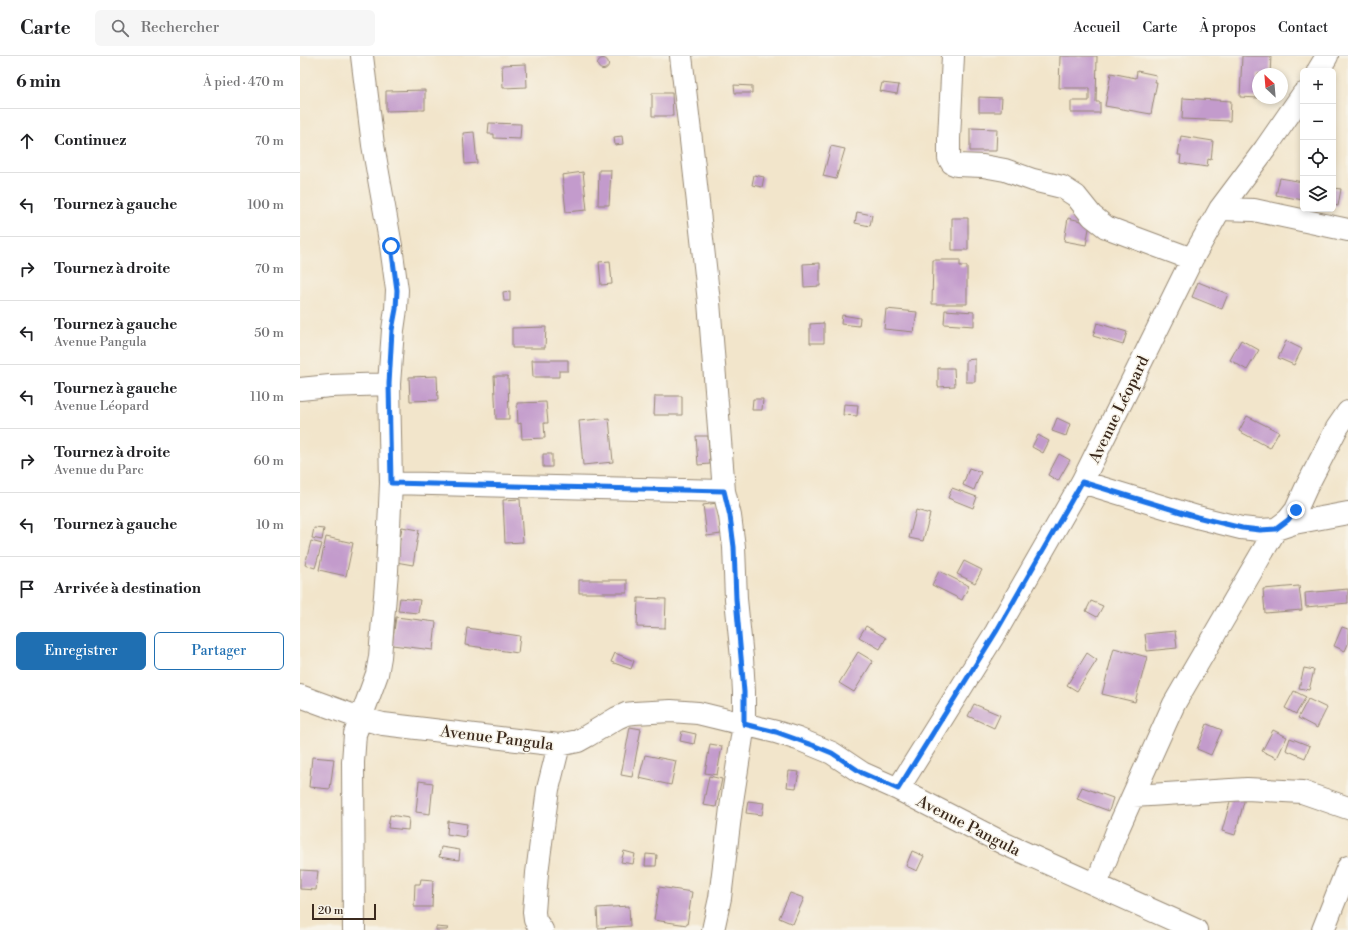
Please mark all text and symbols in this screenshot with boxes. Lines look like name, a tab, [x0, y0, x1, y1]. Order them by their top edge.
search box	[95, 10, 375, 46]
text: Carte	[20, 16, 71, 40]
icon: search	[109, 17, 131, 39]
text: Rechercher	[141, 18, 219, 37]
text: Accueil	[1073, 19, 1120, 37]
text: Carte	[1142, 19, 1177, 37]
text: À propos	[1199, 19, 1256, 37]
text: Contact	[1278, 19, 1328, 37]
north arrow	[1252, 68, 1288, 104]
map controls	[1300, 68, 1336, 212]
button: +	[1300, 68, 1336, 104]
text: 6 min	[16, 71, 61, 93]
text: À pied · 470 m	[203, 74, 284, 90]
button: −	[1300, 104, 1336, 140]
icon: ahead	[16, 130, 38, 152]
text: Continuez	[54, 131, 126, 150]
text: 70 m	[255, 133, 284, 149]
button: locate	[1300, 140, 1336, 176]
button: layers	[1300, 176, 1336, 212]
icon: left	[16, 194, 38, 216]
text: Tournez à gauche	[54, 195, 177, 214]
text: 100 m	[248, 197, 284, 213]
route start	[382, 237, 400, 255]
icon: right	[16, 258, 38, 280]
text: Tournez à droite	[54, 259, 170, 278]
text: 70 m	[255, 261, 284, 277]
text: Tournez à gauche	[54, 315, 177, 334]
icon: left	[16, 322, 38, 344]
text: 50 m	[254, 325, 284, 341]
text: Avenue Pangula	[54, 334, 147, 350]
street label: Avenue Léopard	[1084, 353, 1154, 467]
text: Tournez à gauche	[54, 379, 177, 398]
icon: left	[16, 386, 38, 408]
text: 110 m	[250, 389, 284, 405]
text: Avenue Léopard	[54, 398, 149, 414]
text: Tournez à droite	[54, 443, 170, 462]
icon: right	[16, 450, 38, 472]
text: 60 m	[253, 453, 284, 469]
text: Avenue du Parc	[54, 462, 144, 478]
route end	[1287, 501, 1305, 519]
icon: left	[16, 514, 38, 536]
text: Tournez à gauche	[54, 515, 177, 534]
text: 10 m	[256, 517, 284, 533]
icon: arrive	[16, 578, 38, 600]
text: Arrivée à destination	[54, 579, 201, 598]
button: Enregistrer	[16, 632, 146, 670]
button: Partager	[154, 632, 284, 670]
street label: Avenue Pangula	[438, 721, 556, 755]
street label: Avenue Pangula	[912, 791, 1025, 861]
scale bar	[312, 902, 376, 921]
text: 20 m	[318, 904, 343, 918]

